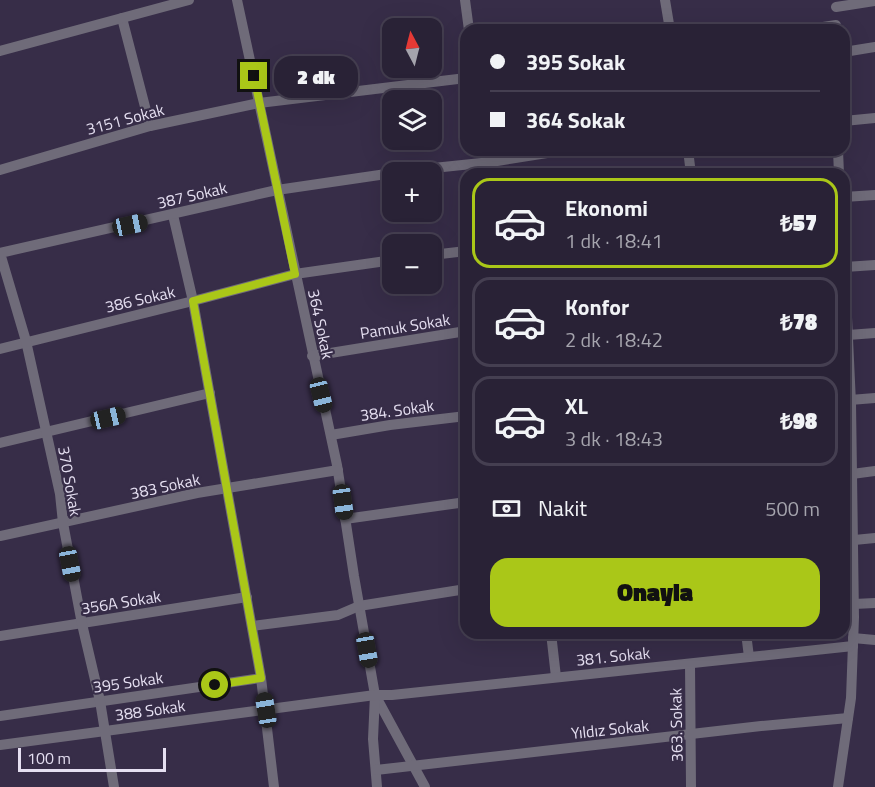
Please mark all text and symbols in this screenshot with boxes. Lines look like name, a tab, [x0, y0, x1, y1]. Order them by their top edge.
north arrow	[382, 18, 442, 78]
map controls	[382, 18, 442, 294]
text: 395 Sokak	[526, 45, 625, 79]
callout: 2 dk	[275, 55, 359, 97]
text: 2 dk	[297, 61, 335, 92]
route end	[240, 62, 267, 89]
button: layers	[382, 90, 442, 150]
street label: 3151 Sokak	[83, 97, 167, 141]
text: 364 Sokak	[526, 103, 625, 137]
button: +	[382, 162, 442, 222]
street label: 387 Sokak	[155, 175, 230, 215]
text: Ekonomi	[565, 191, 648, 225]
icon: car	[493, 196, 547, 250]
text: ₺57	[780, 206, 817, 240]
car	[111, 212, 149, 238]
text: 1 dk · 18:41	[565, 225, 663, 256]
button: −	[382, 234, 442, 294]
street label: 386 Sokak	[103, 279, 178, 319]
street label: 364 Sokak	[302, 287, 340, 361]
text: Konfor	[565, 290, 629, 324]
icon: car	[493, 295, 547, 349]
text: ₺78	[780, 305, 817, 339]
street label: Pamuk Sokak	[358, 307, 452, 345]
text: 2 dk · 18:42	[565, 324, 663, 355]
car	[308, 375, 334, 415]
text: XL	[565, 389, 588, 423]
street label: 384. Sokak	[359, 393, 436, 427]
icon: car	[493, 394, 547, 448]
text: ₺98	[780, 404, 817, 438]
car	[88, 405, 128, 431]
text: 3 dk · 18:43	[565, 423, 663, 454]
street label: 370 Sokak	[52, 444, 88, 518]
street label: 383 Sokak	[128, 467, 202, 505]
car	[332, 483, 354, 521]
text: Nakit	[538, 491, 587, 525]
icon: cash	[490, 492, 523, 525]
text: 500 m	[765, 493, 820, 524]
car	[58, 545, 82, 583]
button: Onayla	[490, 558, 820, 627]
street label: 356A Sokak	[79, 584, 163, 620]
car	[355, 631, 379, 669]
street label: 381. Sokak	[575, 640, 652, 672]
street label: 395 Sokak	[91, 665, 165, 699]
route start	[201, 671, 228, 698]
street label: 363. Sokak	[663, 687, 689, 762]
car	[254, 691, 278, 729]
street label: 388 Sokak	[113, 693, 187, 727]
street label: Yıldız Sokak	[570, 713, 650, 745]
scale bar	[18, 745, 166, 772]
text: 100 m	[27, 746, 71, 770]

